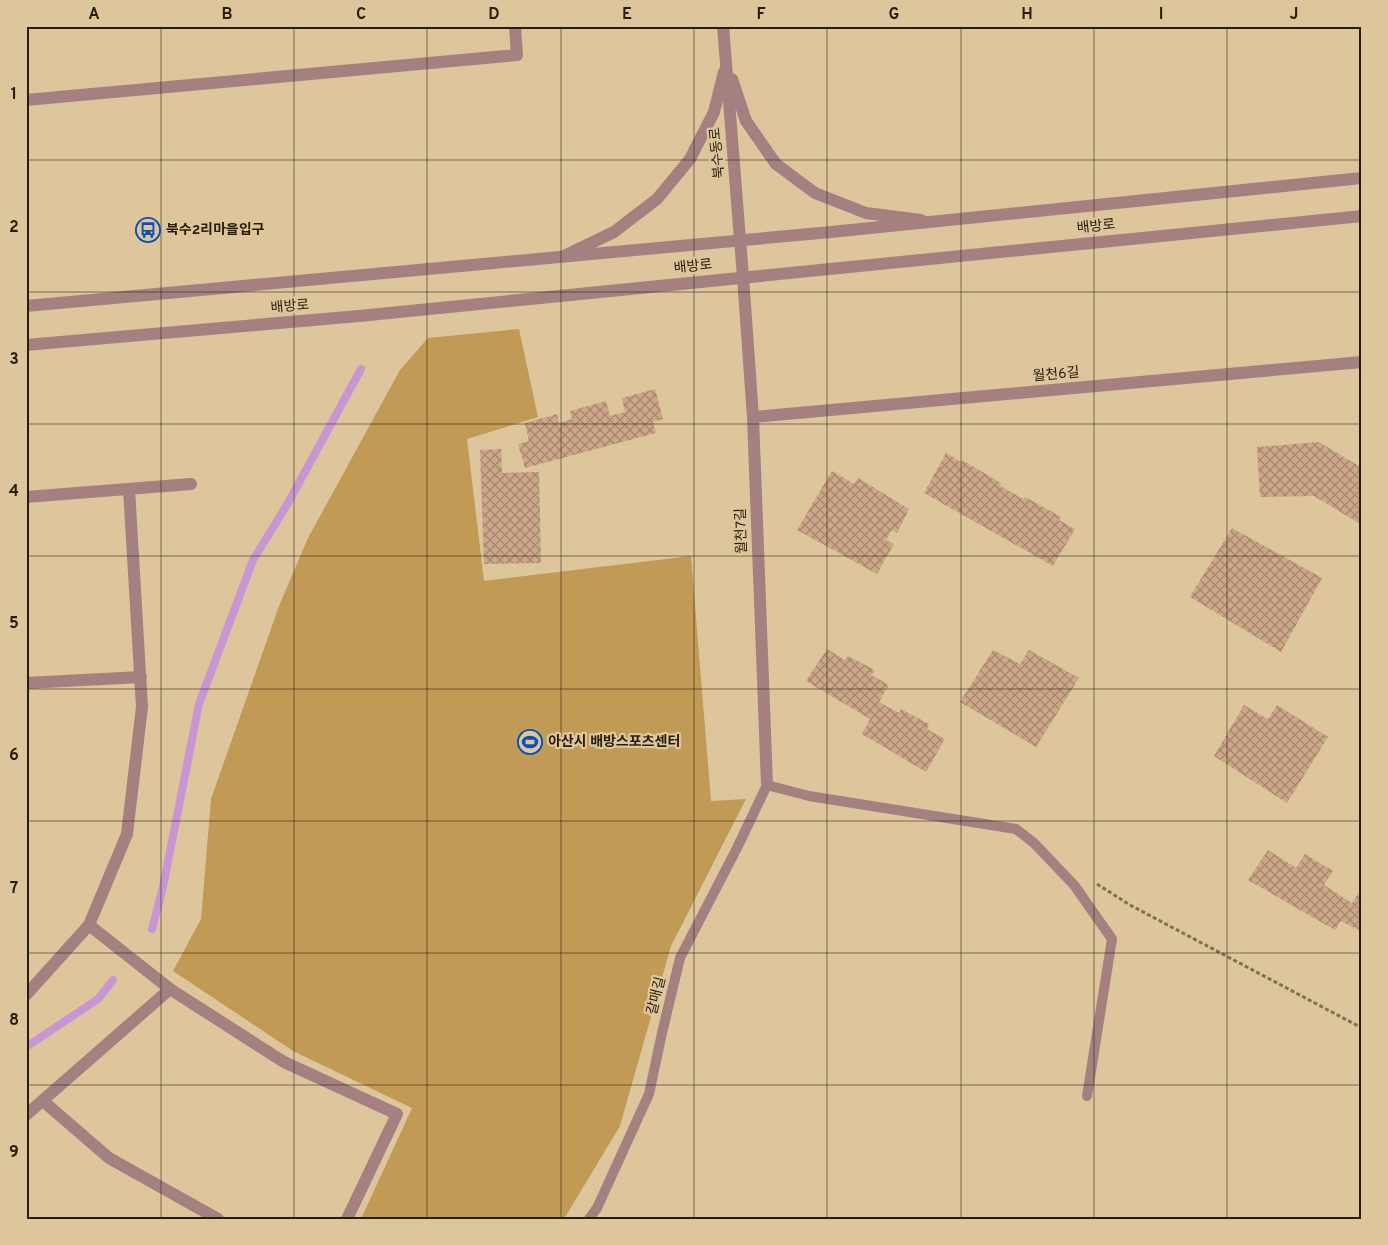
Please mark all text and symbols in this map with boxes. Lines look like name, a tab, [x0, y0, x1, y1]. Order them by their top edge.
text: A	[88, 5, 100, 25]
text: B	[221, 5, 233, 25]
text: C	[356, 5, 366, 25]
text: D	[488, 5, 500, 25]
text: E	[622, 5, 632, 25]
text: F	[756, 5, 766, 25]
text: G	[889, 5, 899, 25]
text: H	[1021, 5, 1033, 25]
text: I	[1159, 5, 1163, 25]
text: J	[1290, 5, 1298, 25]
text: 1	[11, 85, 17, 105]
street label: 북수동로	[707, 126, 729, 179]
bus stop icon: 북수2리마을입구	[135, 217, 161, 243]
street label: 배방로	[1076, 217, 1116, 237]
text: 2	[9, 218, 19, 238]
place label: 북수2리마을입구	[166, 222, 265, 239]
street label: 배방로	[673, 257, 713, 277]
street label: 배방로	[270, 297, 310, 317]
text: 3	[9, 350, 19, 370]
street label: 월천6길	[1032, 363, 1080, 386]
text: 4	[9, 482, 19, 502]
street label: 월천7길	[732, 508, 751, 554]
text: 5	[9, 614, 19, 634]
sports icon: 아산시 배방스포츠센터	[517, 729, 543, 755]
place label: 아산시 배방스포츠센터	[548, 734, 680, 751]
text: 6	[9, 746, 19, 766]
text: 7	[10, 879, 18, 899]
street label: 갈매길	[644, 975, 670, 1017]
text: 8	[9, 1011, 19, 1031]
text: 9	[9, 1143, 19, 1163]

